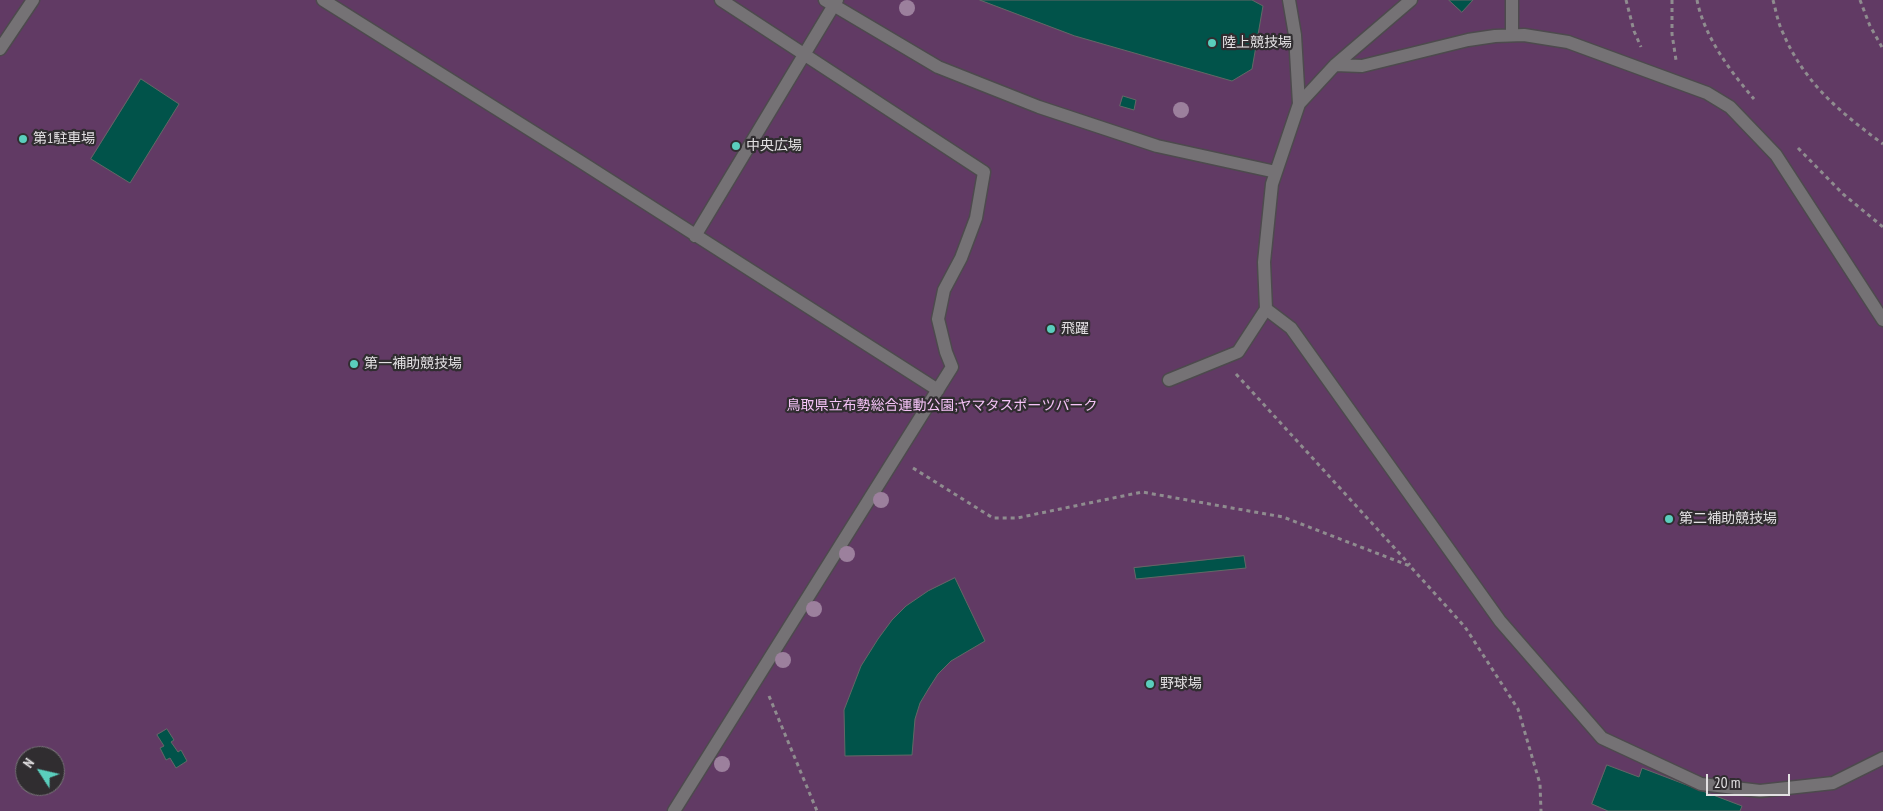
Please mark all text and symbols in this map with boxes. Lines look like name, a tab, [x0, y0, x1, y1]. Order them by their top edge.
place label: 陸上競技場	[1222, 35, 1292, 51]
marker: 陸上競技場	[1206, 37, 1218, 49]
place label: 第1駐車場	[33, 131, 95, 147]
marker: 第1駐車場	[17, 133, 29, 145]
place label: 中央広場	[746, 138, 802, 154]
marker: 中央広場	[730, 140, 742, 152]
place label: 飛躍	[1061, 321, 1089, 337]
marker: 飛躍	[1045, 323, 1057, 335]
place label: 第一補助競技場	[364, 356, 462, 372]
marker: 第一補助競技場	[348, 358, 360, 370]
park label: 鳥取県立布勢総合運動公園;ヤマタスポーツパーク	[786, 398, 1098, 414]
place label: 第二補助競技場	[1679, 511, 1777, 527]
marker: 第二補助競技場	[1663, 513, 1675, 525]
place label: 野球場	[1160, 676, 1202, 692]
marker: 野球場	[1144, 678, 1156, 690]
north arrow	[15, 746, 65, 796]
text: N	[19, 755, 38, 771]
scale bar	[1708, 764, 1792, 796]
text: 20 m	[1714, 773, 1740, 792]

